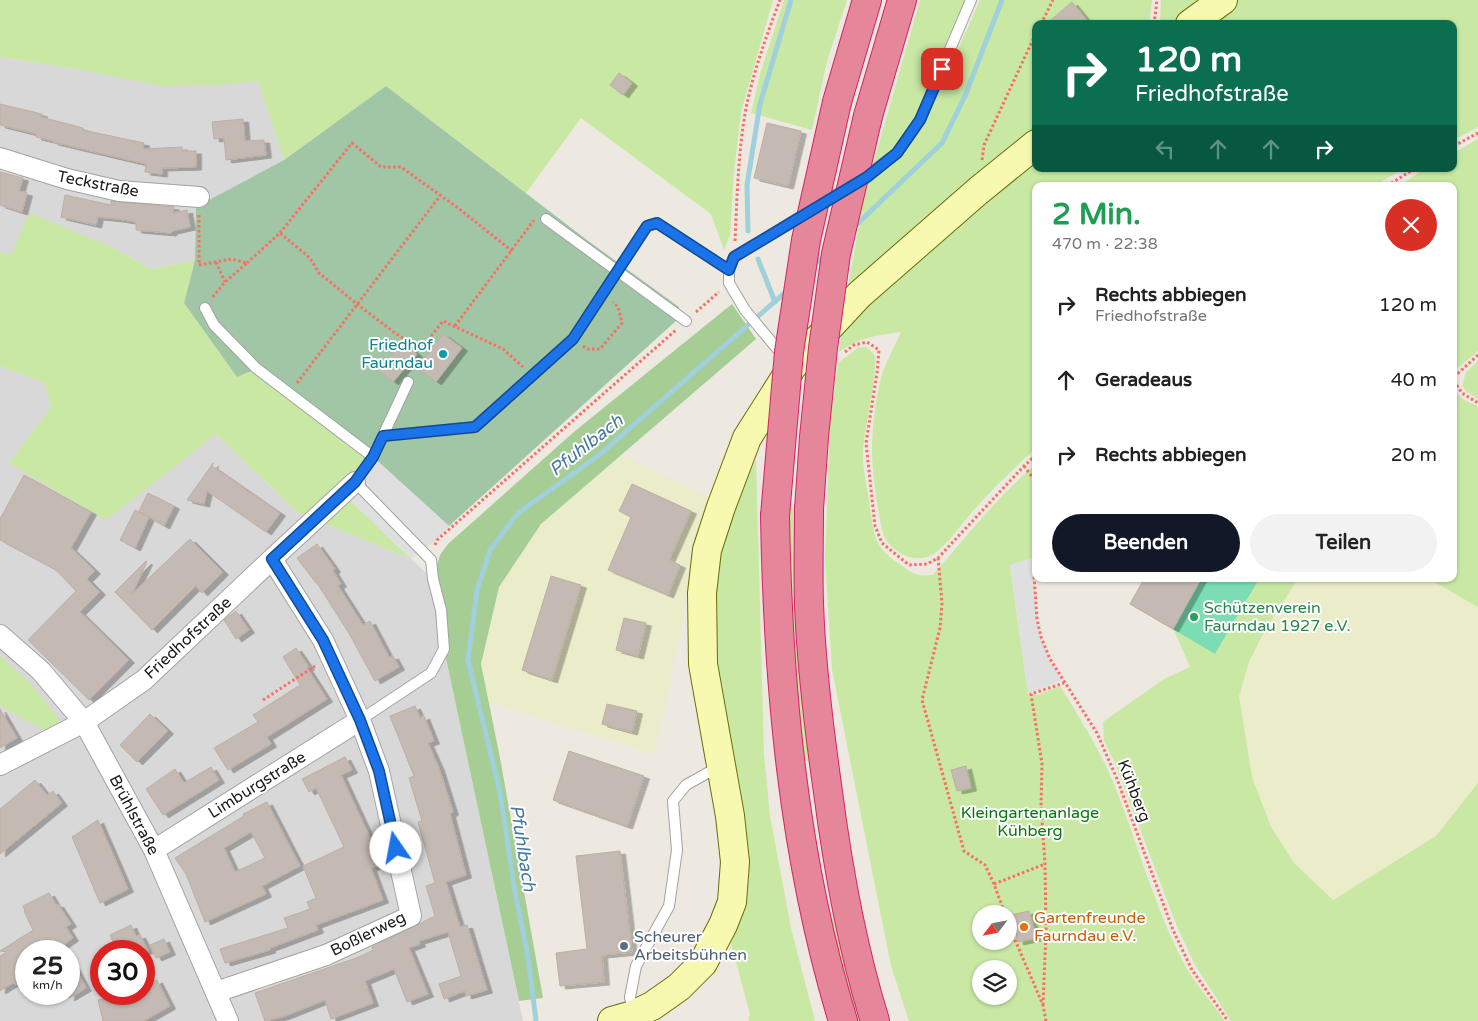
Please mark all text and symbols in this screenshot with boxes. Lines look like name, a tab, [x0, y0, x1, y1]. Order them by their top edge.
text: 120 m	[1135, 39, 1242, 81]
icon: right	[1052, 40, 1117, 105]
pin	[921, 48, 963, 90]
icon: arrive	[928, 55, 956, 83]
text: Friedhofstraße	[1135, 81, 1289, 107]
icon: left	[1151, 135, 1179, 163]
icon: ahead	[1204, 135, 1232, 163]
icon: ahead	[1257, 135, 1285, 163]
icon: right	[1310, 135, 1338, 163]
street label: Teckstraße	[56, 166, 140, 202]
text: 2 Min.	[1052, 196, 1141, 233]
button: close	[1385, 199, 1437, 251]
text: 470 m · 22:38	[1052, 234, 1158, 254]
text: Rechts abbiegen	[1095, 284, 1247, 306]
icon: right	[1052, 291, 1080, 319]
text: 120 m	[1379, 294, 1437, 316]
text: Friedhofstraße	[1095, 306, 1207, 326]
place label: Friedhof Faurndau	[361, 335, 434, 373]
marker: Friedhof Faurndau	[437, 348, 449, 360]
icon: ahead	[1052, 366, 1080, 394]
text: Geradeaus	[1095, 369, 1192, 391]
text: 40 m	[1391, 369, 1437, 391]
water label: Pfuhlbach	[545, 409, 628, 481]
icon: right	[1052, 441, 1080, 469]
text: Rechts abbiegen	[1095, 444, 1247, 466]
text: 20 m	[1391, 444, 1437, 466]
button: Beenden	[1052, 514, 1240, 572]
button: Teilen	[1250, 514, 1437, 572]
street label: Friedhofstraße	[140, 593, 236, 683]
place label: Schützenverein Faurndau 1927 e.V.	[1204, 598, 1351, 636]
marker: Schützenverein Faurndau 1927 e.V.	[1188, 611, 1200, 623]
street label: Limburgstraße	[204, 747, 310, 823]
street label: Kühberg	[1113, 757, 1155, 825]
street label: Brühlstraße	[104, 771, 164, 859]
water label: Pfuhlbach	[505, 803, 541, 894]
park label: Kleingartenanlage Kühberg	[961, 803, 1099, 841]
position arrow	[369, 821, 421, 873]
north arrow	[972, 905, 1018, 950]
map controls	[972, 905, 1017, 1005]
street label: Boßlerweg	[327, 907, 409, 961]
place label: Gartenfreunde Faurndau e.V.	[1034, 908, 1146, 946]
marker: Gartenfreunde Faurndau e.V.	[1018, 921, 1030, 933]
place label: Scheurer Arbeitsbühnen	[634, 927, 747, 965]
speed limit sign: 30	[90, 940, 155, 1005]
marker: Scheurer Arbeitsbühnen	[618, 940, 630, 952]
text: 25	[32, 951, 63, 981]
button: layers	[972, 960, 1017, 1005]
text: km/h	[32, 978, 63, 992]

